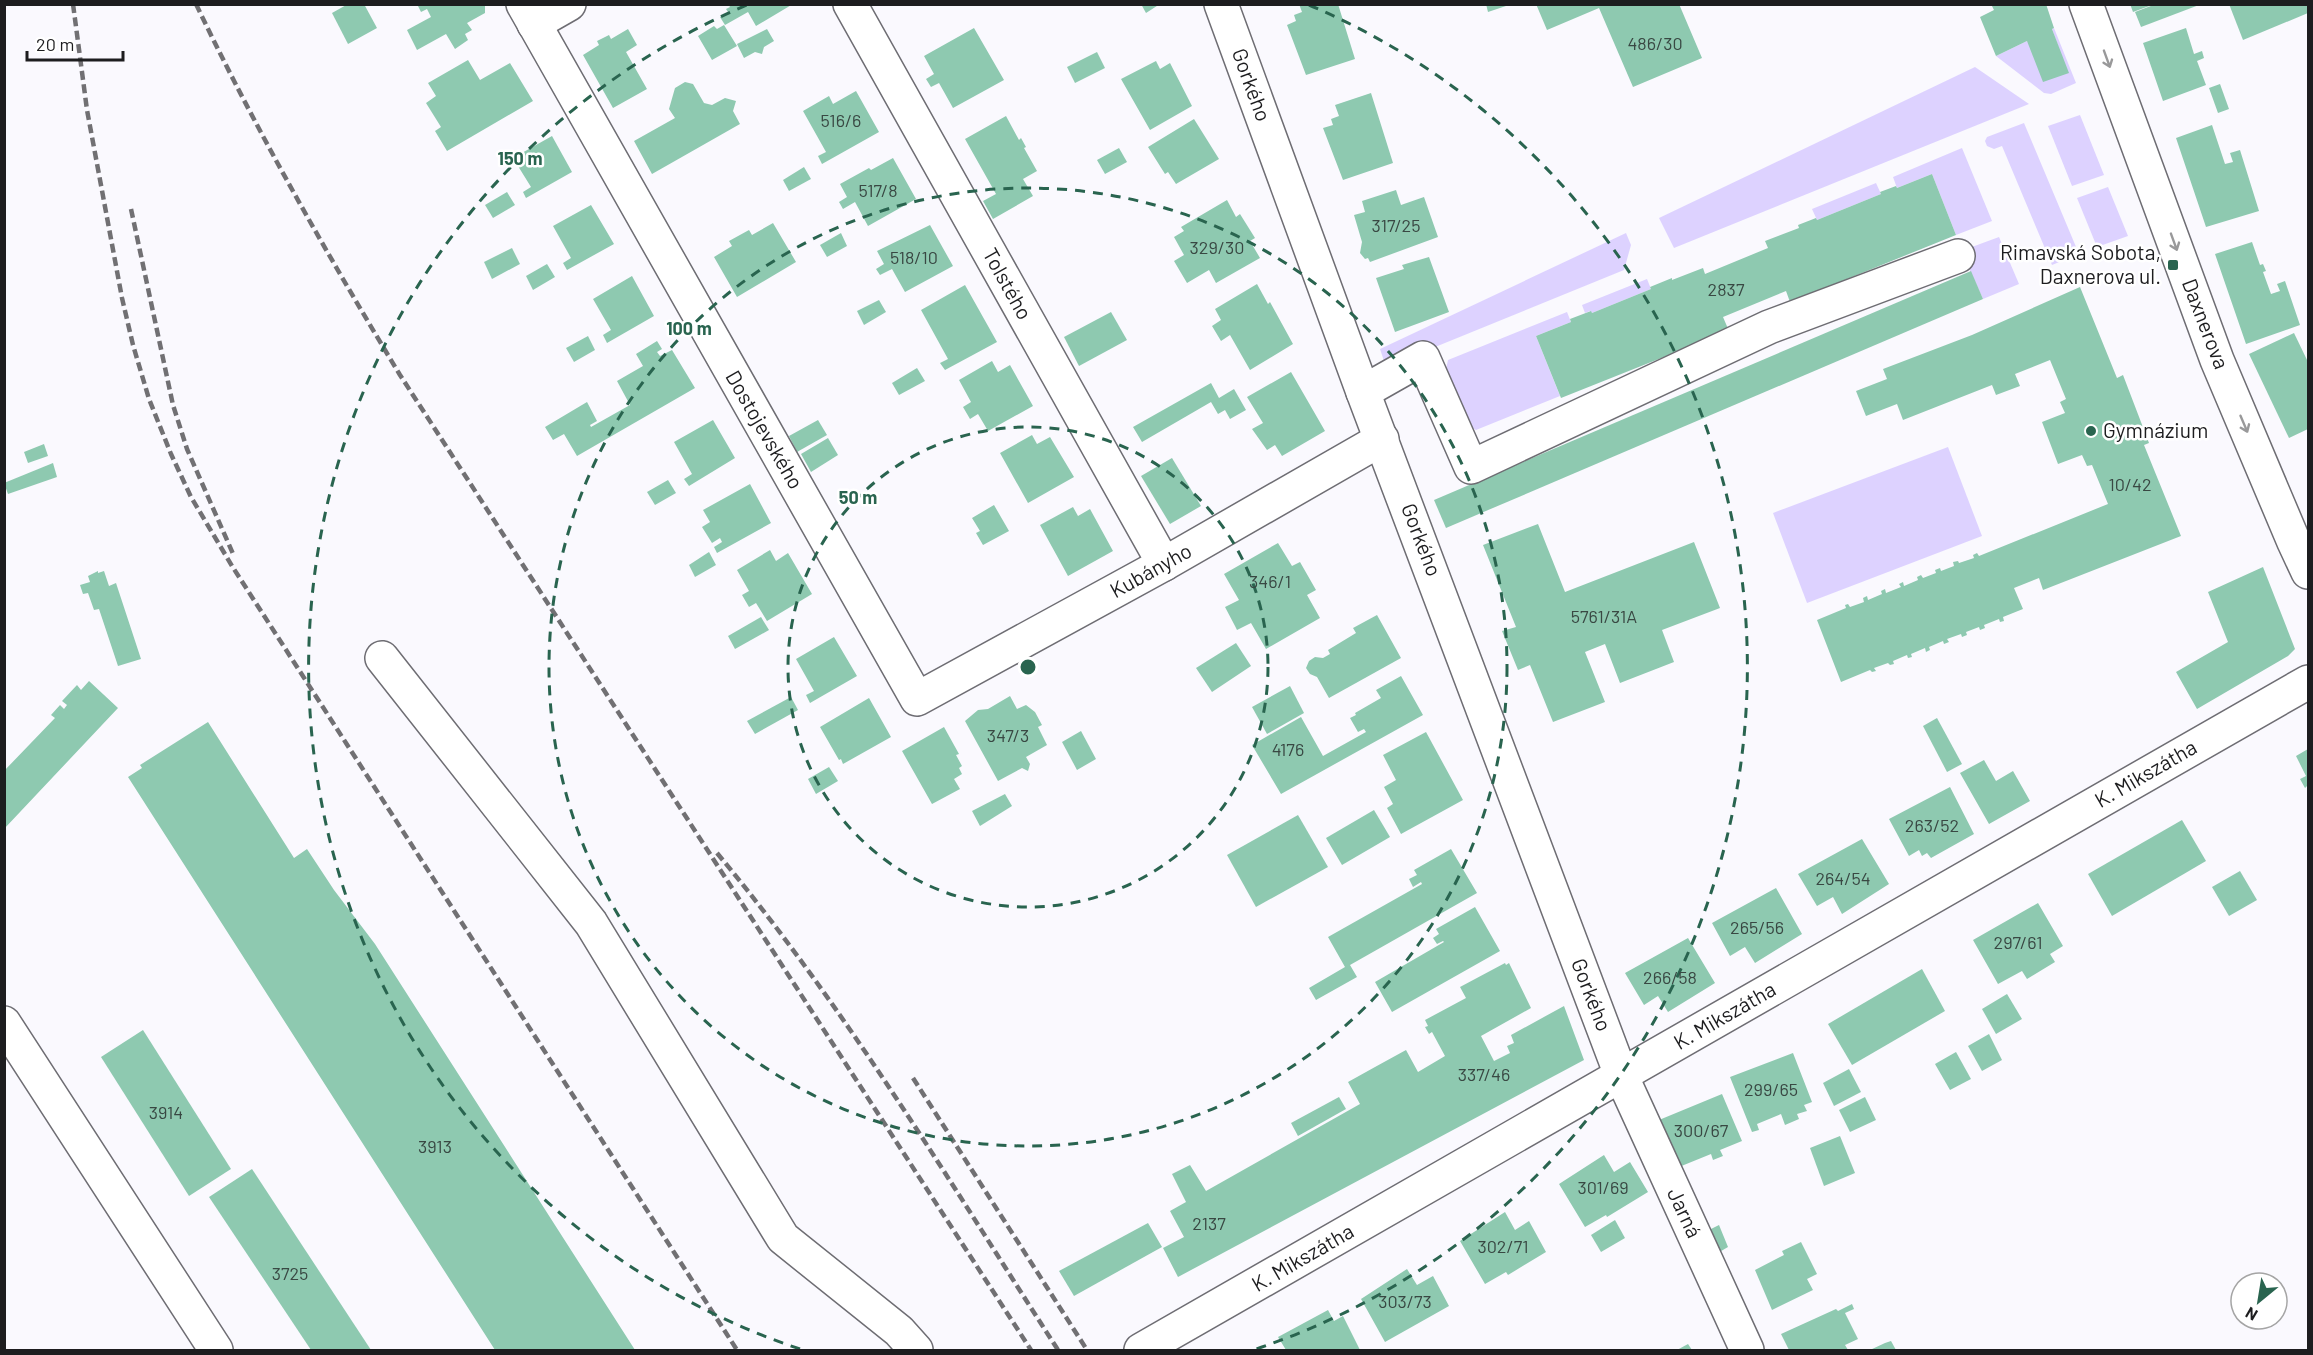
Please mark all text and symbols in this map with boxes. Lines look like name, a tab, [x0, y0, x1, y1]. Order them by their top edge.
scale bar	[27, 24, 123, 62]
house number: 486/30	[1627, 32, 1683, 54]
text: 20 m	[36, 33, 74, 55]
street label: Gorkého	[1228, 45, 1277, 124]
one-way arrow	[2102, 50, 2113, 68]
house number: 516/6	[821, 109, 861, 131]
text: 150 m	[498, 147, 542, 169]
house number: 517/8	[858, 179, 898, 201]
house number: 317/25	[1372, 214, 1421, 236]
one-way arrow	[2169, 233, 2180, 251]
house number: 329/30	[1190, 236, 1244, 258]
place label: Rimavská Sobota, Daxnerova ul.	[2000, 239, 2161, 288]
street label: Tolstého	[978, 243, 1038, 323]
house number: 518/10	[890, 246, 938, 268]
marker: Rimavská Sobota, Daxnerova ul.	[2166, 258, 2180, 272]
street label: Daxnerova	[2178, 275, 2235, 372]
house number: 2837	[1708, 278, 1745, 300]
text: 100 m	[666, 317, 712, 339]
street label: Dostojevského	[721, 366, 809, 493]
one-way arrow	[2239, 415, 2250, 433]
place label: Gymnázium	[2103, 417, 2208, 442]
marker: Gymnázium	[2084, 424, 2098, 438]
house number: 10/42	[2108, 473, 2152, 495]
text: 50 m	[839, 486, 877, 508]
street label: Gorkého	[1397, 500, 1448, 579]
street label: Kubányho	[1105, 537, 1196, 602]
house number: 346/1	[1249, 570, 1291, 592]
house number: 5761/31A	[1571, 605, 1637, 627]
centre of rings	[1018, 657, 1038, 677]
house number: 347/3	[987, 724, 1029, 746]
street label: K. Mikszátha	[2090, 733, 2201, 812]
house number: 4176	[1272, 738, 1304, 760]
house number: 263/52	[1905, 814, 1959, 836]
house number: 264/54	[1815, 867, 1871, 889]
house number: 265/56	[1730, 916, 1784, 938]
house number: 297/61	[1994, 931, 2042, 953]
street label: Gorkého	[1567, 955, 1618, 1034]
house number: 266/58	[1643, 966, 1697, 988]
street label: K. Mikszátha	[1669, 975, 1780, 1054]
house number: 337/46	[1458, 1063, 1510, 1085]
house number: 299/65	[1744, 1078, 1798, 1100]
house number: 3914	[149, 1101, 183, 1123]
house number: 300/67	[1674, 1119, 1729, 1141]
house number: 3913	[418, 1135, 452, 1157]
house number: 301/69	[1577, 1176, 1629, 1198]
street label: Jarná	[1663, 1183, 1708, 1241]
house number: 2137	[1192, 1212, 1226, 1234]
street label: K. Mikszátha	[1247, 1217, 1358, 1296]
house number: 302/71	[1477, 1235, 1529, 1257]
house number: 3725	[272, 1262, 308, 1284]
north arrow	[2229, 1271, 2289, 1331]
house number: 303/73	[1378, 1290, 1432, 1312]
text: N	[2242, 1304, 2261, 1325]

